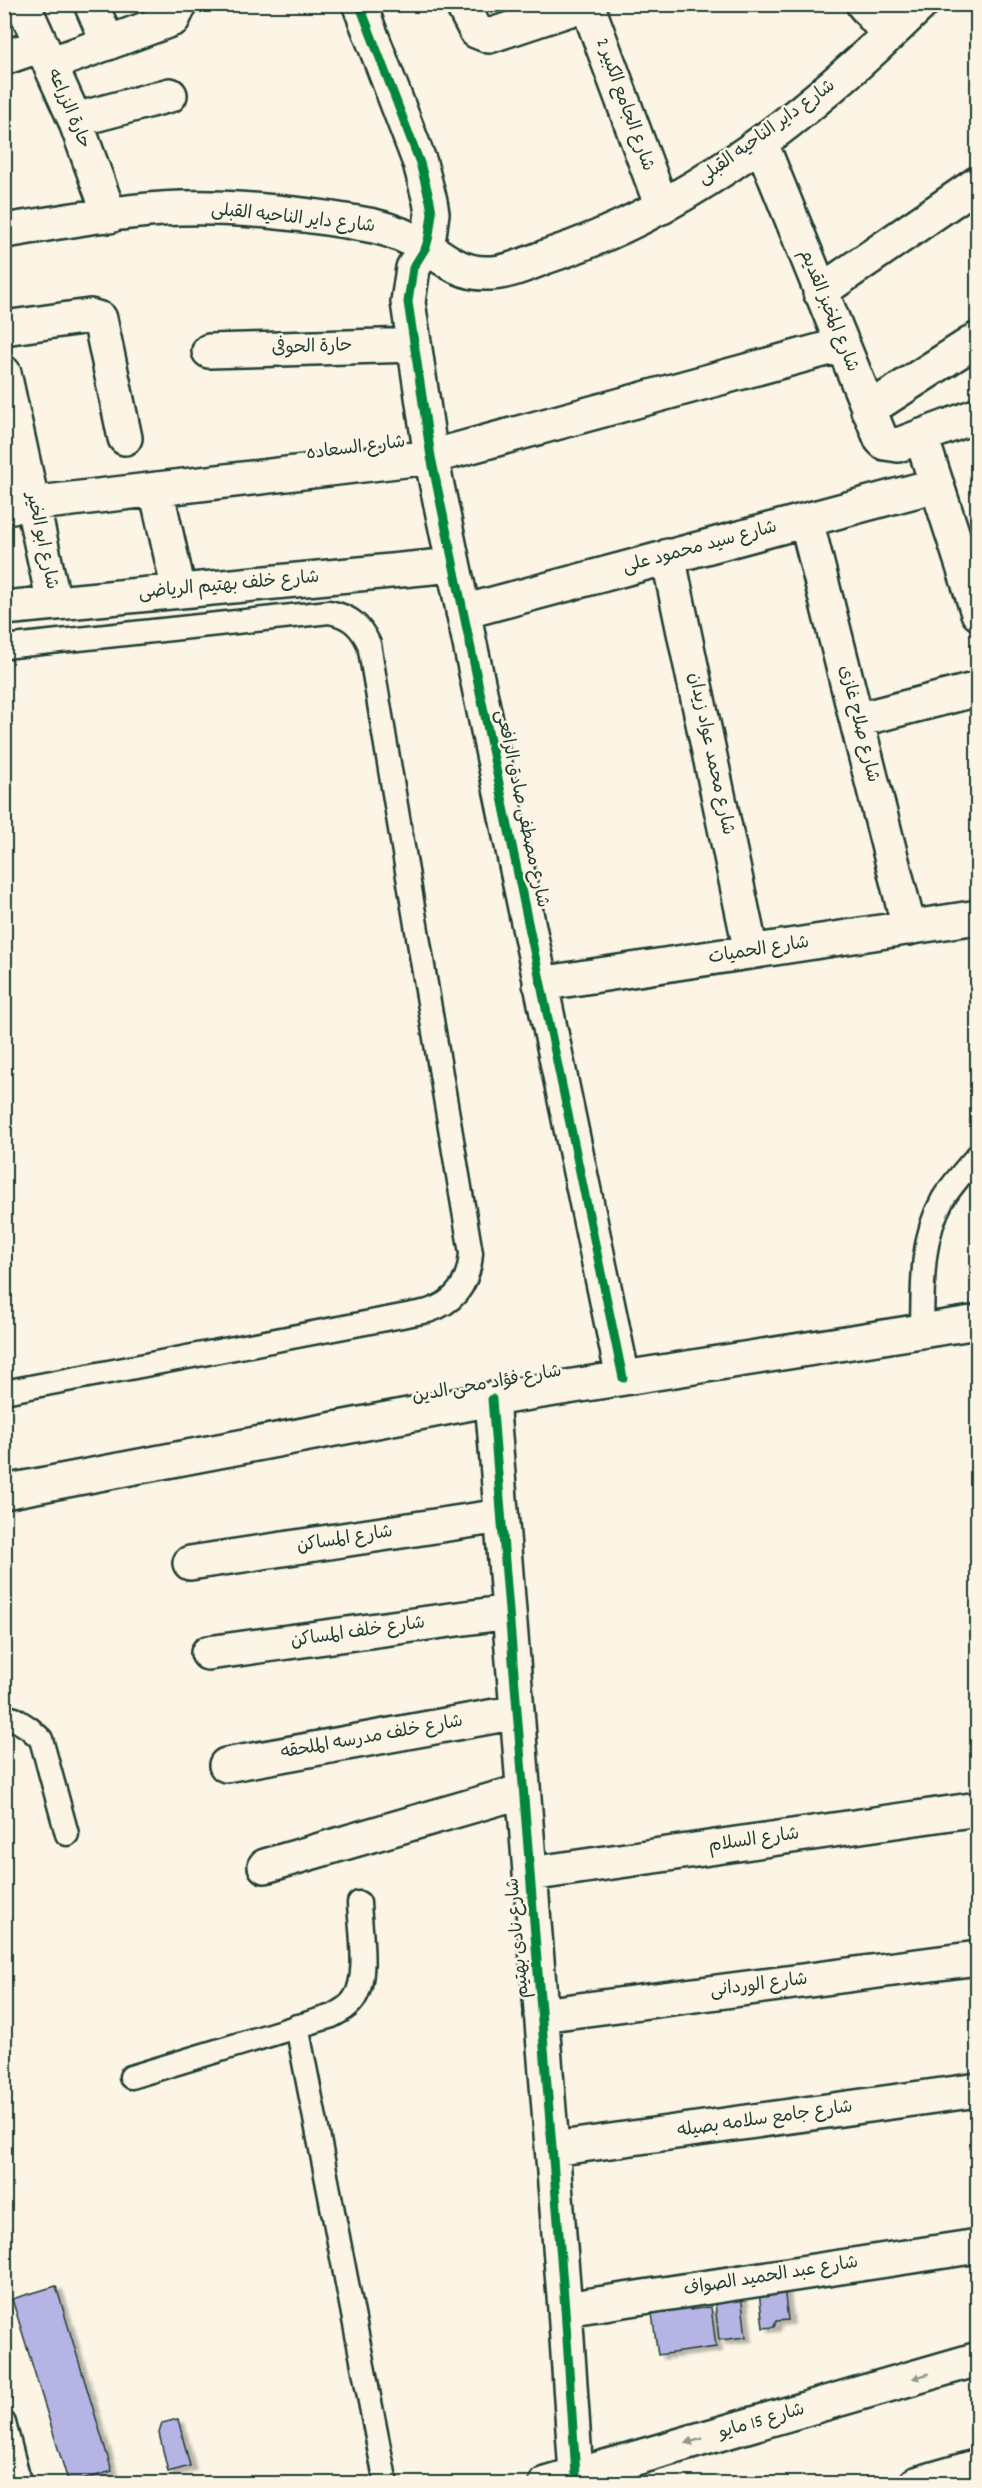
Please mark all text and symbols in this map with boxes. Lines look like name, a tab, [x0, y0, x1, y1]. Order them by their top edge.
street label: شارع الجامع الكبير 2	[588, 35, 660, 175]
street label: حارة الزراعه	[40, 65, 96, 153]
street label: شارع داير الناحيه القبلى	[693, 74, 841, 192]
street label: شارع داير الناحيه القبلى	[210, 198, 376, 240]
street label: شارع المخبز القديم	[792, 246, 864, 376]
street label: حارة الحوفى	[271, 332, 353, 362]
street label: شارع السعاده	[305, 431, 407, 467]
street label: شارع ابو الخير	[18, 488, 64, 592]
street label: شارع سيد محمود على	[620, 515, 780, 581]
street label: شارع خلف بهتيم الرياضى	[138, 566, 320, 606]
street label: شارع صلاح غازى	[831, 663, 885, 785]
street label: شارع محمد عواد زيدان	[681, 670, 739, 838]
street label: شارع مصطفى صادق الرافعى	[488, 708, 554, 910]
street label: شارع الحميات	[707, 931, 811, 971]
street label: شارع فؤاد محى الدين	[410, 1360, 564, 1410]
street label: شارع المساكن	[295, 1520, 395, 1560]
street label: شارع خلف المساكن	[289, 1611, 427, 1655]
street label: شارع خلف مدرسه الملحقه	[279, 1710, 465, 1766]
street label: شارع السلام	[707, 1822, 801, 1860]
street label: شارع نادى بهتيم	[501, 1876, 537, 2000]
street label: شارع الوردانى	[709, 1968, 809, 2004]
street label: شارع جامع سلامه بصيله	[676, 2095, 854, 2145]
street label: شارع عبد الحميد الصواف	[682, 2251, 860, 2303]
one-way arrow	[912, 2371, 930, 2381]
street label: شارع 15 مايو	[714, 2398, 808, 2447]
one-way arrow	[684, 2437, 702, 2446]

